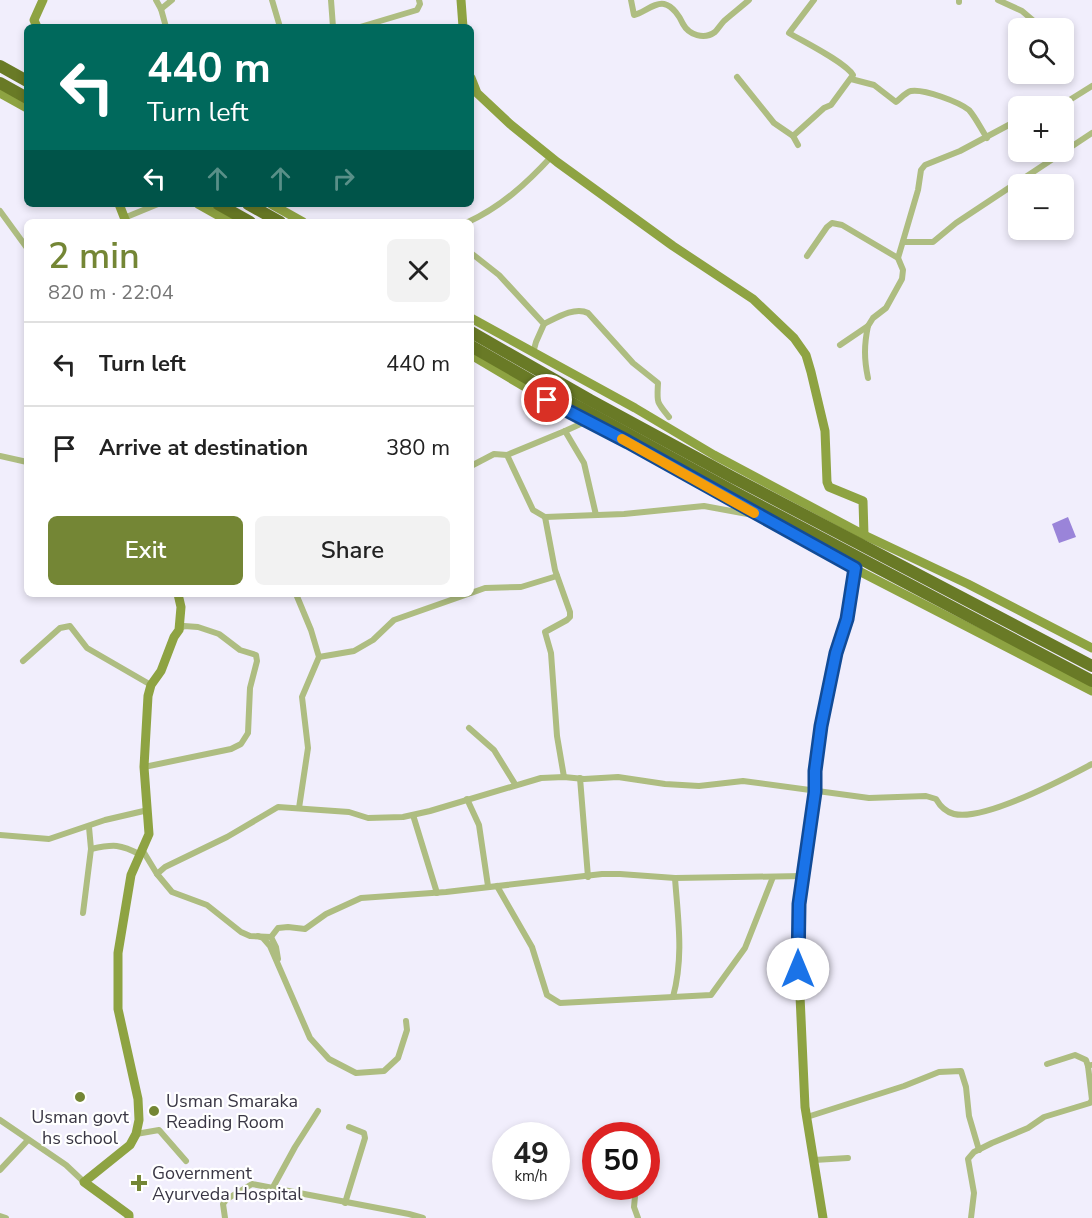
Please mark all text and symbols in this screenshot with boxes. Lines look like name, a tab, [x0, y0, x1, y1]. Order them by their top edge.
map controls	[1008, 18, 1074, 240]
button: search	[1008, 18, 1074, 84]
text: 440 m	[147, 40, 271, 97]
icon: left	[48, 48, 126, 126]
text: Turn left	[147, 94, 248, 131]
button: +	[1008, 96, 1074, 162]
icon: left	[138, 162, 171, 195]
icon: ahead	[201, 162, 234, 195]
icon: ahead	[264, 162, 297, 195]
icon: right	[327, 162, 360, 195]
button: −	[1008, 174, 1074, 240]
text: 2 min	[48, 232, 140, 281]
button: close	[387, 239, 450, 302]
text: 820 m · 22:04	[48, 279, 174, 306]
icon: left	[48, 348, 81, 381]
text: Turn left	[99, 349, 186, 379]
text: 440 m	[386, 349, 450, 379]
pin	[521, 374, 572, 425]
icon: arrive	[530, 383, 563, 416]
icon: arrive	[48, 432, 81, 465]
text: Arrive at destination	[99, 433, 308, 463]
text: 380 m	[386, 433, 450, 463]
button: Exit	[48, 516, 243, 585]
button: Share	[255, 516, 450, 585]
position arrow	[766, 937, 830, 1001]
place label: Usman Smaraka Reading Room	[166, 1089, 298, 1134]
marker: Usman govt hs school	[73, 1090, 87, 1104]
marker: Usman Smaraka Reading Room	[147, 1104, 161, 1118]
place label: Usman govt hs school	[31, 1105, 130, 1150]
speed limit sign: 50	[582, 1122, 660, 1200]
text: 49	[513, 1133, 549, 1174]
place label: Government Ayurveda Hospital	[152, 1161, 303, 1206]
text: km/h	[514, 1166, 548, 1186]
marker: Government Ayurveda Hospital	[130, 1174, 148, 1192]

